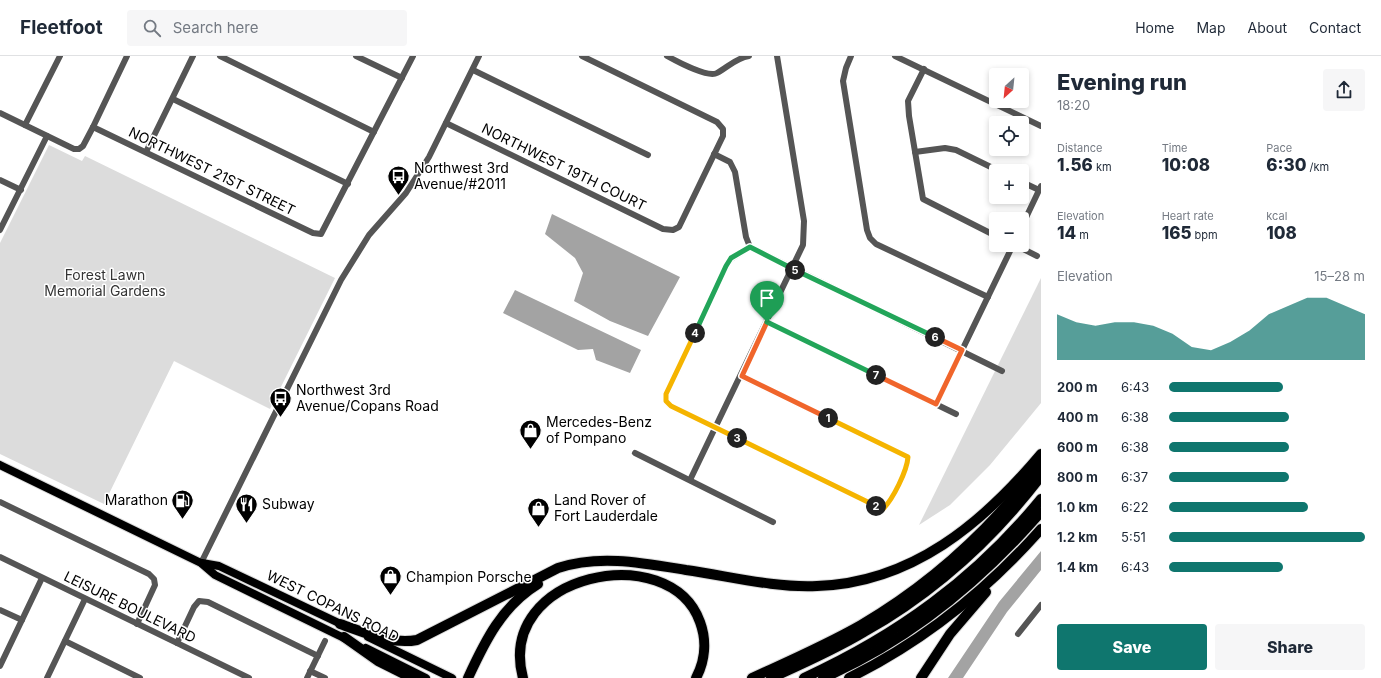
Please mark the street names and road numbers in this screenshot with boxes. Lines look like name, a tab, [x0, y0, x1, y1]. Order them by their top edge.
street label: NORTHWEST 19TH COURT	[479, 119, 649, 214]
street label: NORTHWEST 21ST STREET	[126, 123, 298, 218]
street label: WEST COPANS ROAD	[264, 566, 402, 645]
street label: LEISURE BOULEVARD	[61, 567, 199, 646]

